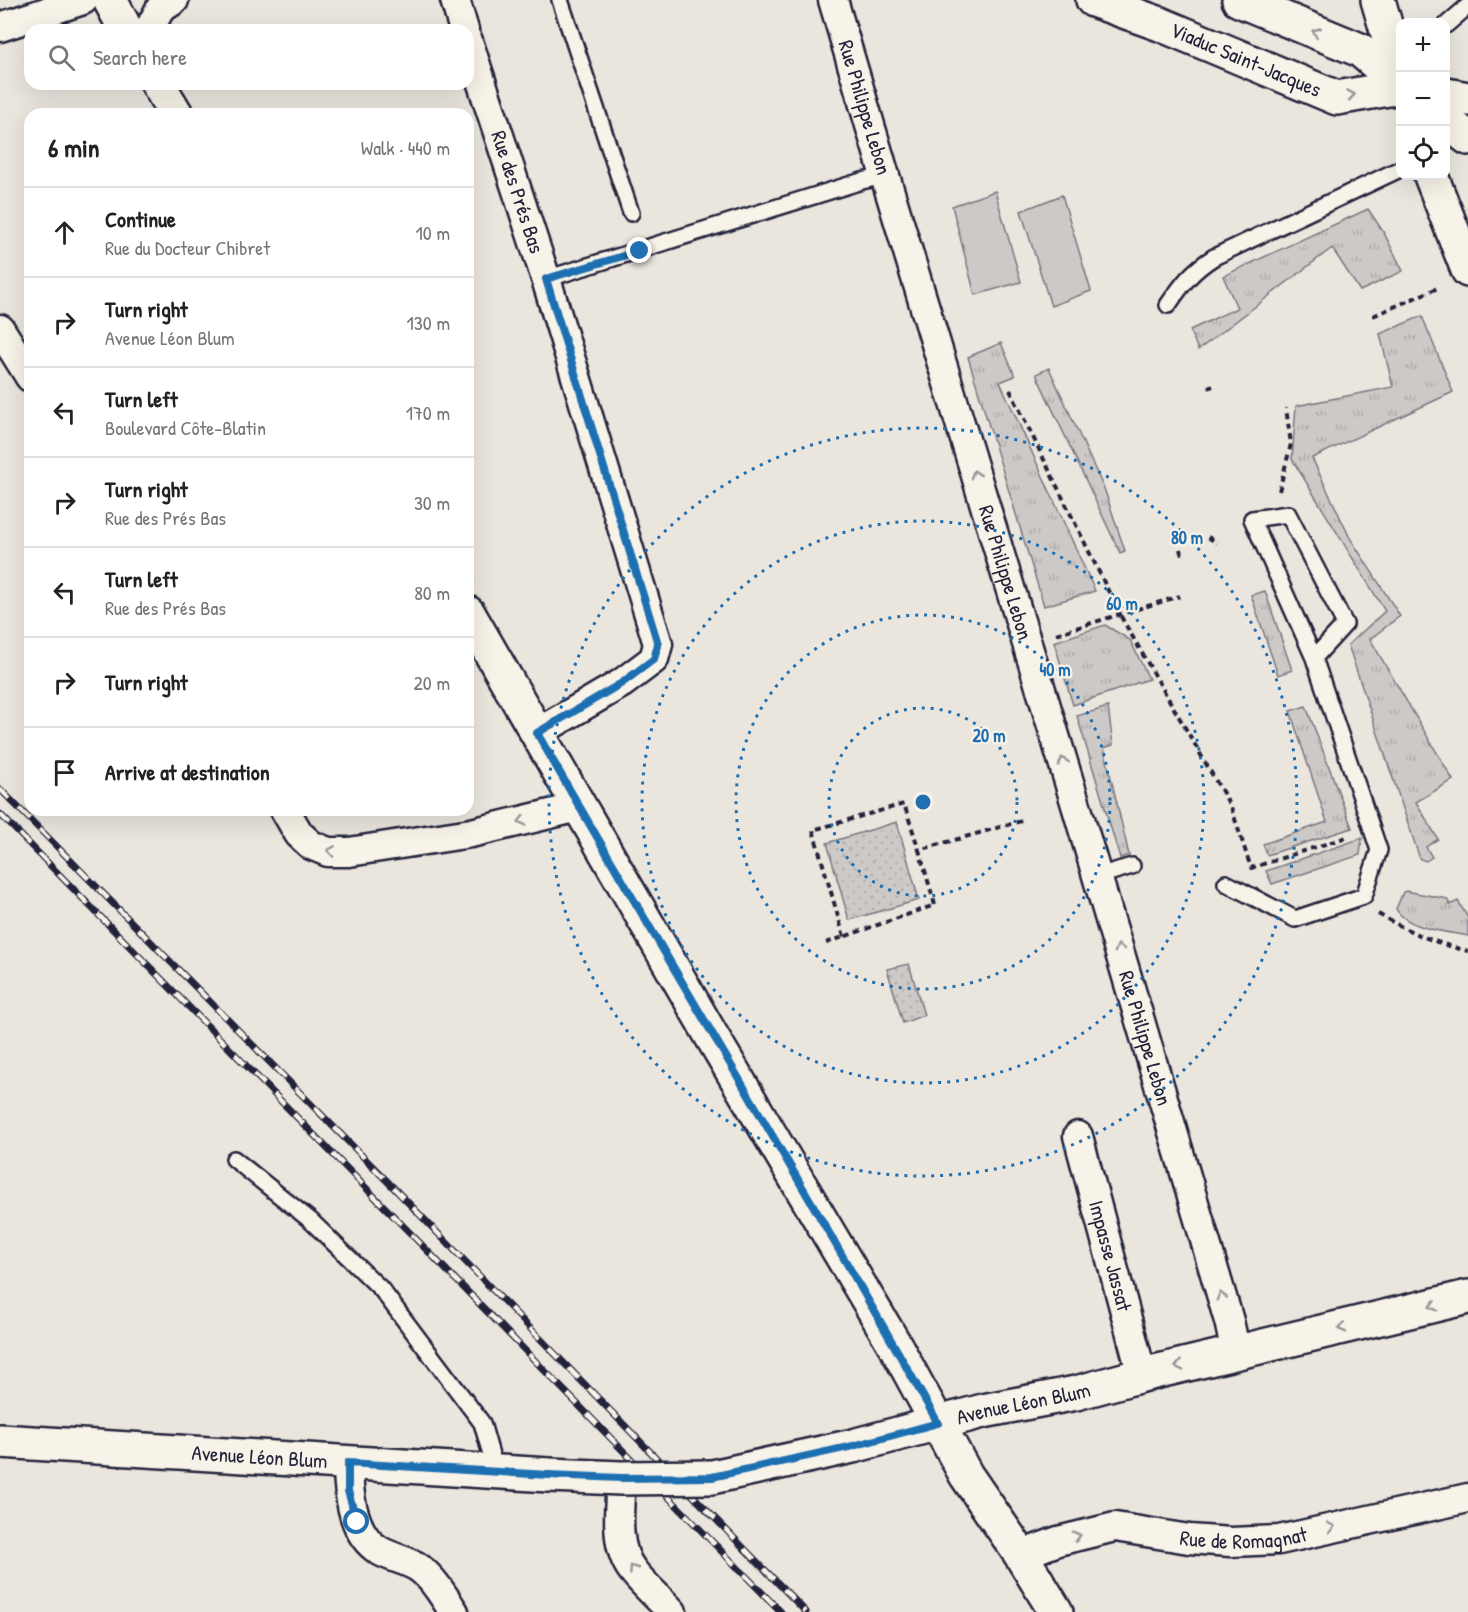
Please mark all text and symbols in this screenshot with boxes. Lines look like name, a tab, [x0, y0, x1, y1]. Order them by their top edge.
street label: Viaduc Saint-Jacques	[1166, 15, 1326, 104]
map controls	[1396, 18, 1450, 180]
button: +	[1396, 18, 1450, 72]
search box	[24, 24, 474, 90]
one-way arrow	[1311, 27, 1322, 39]
street label: Rue Philippe Lebon	[832, 36, 899, 178]
icon: search	[45, 41, 78, 74]
text: Search here	[93, 42, 187, 72]
button: −	[1396, 72, 1450, 126]
one-way arrow	[1346, 90, 1356, 102]
button: locate	[1396, 126, 1450, 180]
street label: Rue des Prés Bas	[484, 127, 552, 257]
text: 6 min	[48, 130, 100, 165]
text: Walk · 440 m	[361, 134, 450, 161]
text: Continue	[105, 204, 176, 234]
icon: ahead	[48, 216, 81, 249]
text: 10 m	[416, 219, 450, 246]
text: Rue du Docteur Chibret	[105, 234, 270, 261]
route end	[626, 237, 652, 263]
text: Turn right	[105, 294, 188, 324]
icon: right	[48, 306, 81, 339]
text: 130 m	[407, 309, 450, 336]
text: Avenue Léon Blum	[105, 324, 234, 351]
text: Turn left	[105, 384, 178, 414]
icon: left	[48, 396, 81, 429]
text: 170 m	[406, 399, 450, 426]
text: Boulevard Côte-Blatin	[105, 414, 266, 441]
one-way arrow	[970, 469, 982, 480]
text: Turn right	[105, 474, 188, 504]
icon: right	[48, 486, 81, 519]
text: 30 m	[414, 489, 450, 516]
street label: Rue Philippe Lebon	[972, 502, 1040, 643]
text: Rue des Prés Bas	[105, 504, 226, 531]
text: 80 m	[1171, 525, 1203, 550]
text: Turn left	[105, 564, 178, 594]
icon: left	[48, 576, 81, 609]
text: 80 m	[414, 579, 450, 606]
text: 60 m	[1106, 591, 1138, 616]
text: Rue des Prés Bas	[105, 594, 226, 621]
text: 40 m	[1039, 657, 1071, 682]
icon: right	[48, 666, 81, 699]
text: Turn right	[105, 667, 188, 697]
text: 20 m	[413, 669, 450, 696]
text: 20 m	[973, 723, 1005, 748]
icon: arrive	[48, 756, 81, 789]
one-way arrow	[1058, 756, 1070, 767]
text: Arrive at destination	[105, 757, 270, 787]
centre of rings	[913, 792, 933, 812]
one-way arrow	[518, 813, 528, 826]
one-way arrow	[326, 845, 335, 857]
one-way arrow	[1114, 943, 1126, 954]
street label: Rue Philippe Lebon	[1112, 967, 1179, 1109]
street label: Impasse Jassat	[1082, 1197, 1139, 1315]
one-way arrow	[1216, 1291, 1229, 1301]
one-way arrow	[1428, 1299, 1439, 1311]
one-way arrow	[1337, 1321, 1347, 1334]
one-way arrow	[1175, 1359, 1185, 1372]
street label: Avenue Léon Blum	[953, 1375, 1093, 1432]
street label: Avenue Léon Blum	[191, 1438, 328, 1475]
route start	[343, 1508, 369, 1534]
street label: Rue de Romagnat	[1178, 1519, 1310, 1556]
one-way arrow	[1326, 1522, 1336, 1535]
one-way arrow	[1071, 1531, 1081, 1544]
one-way arrow	[629, 1565, 640, 1576]

